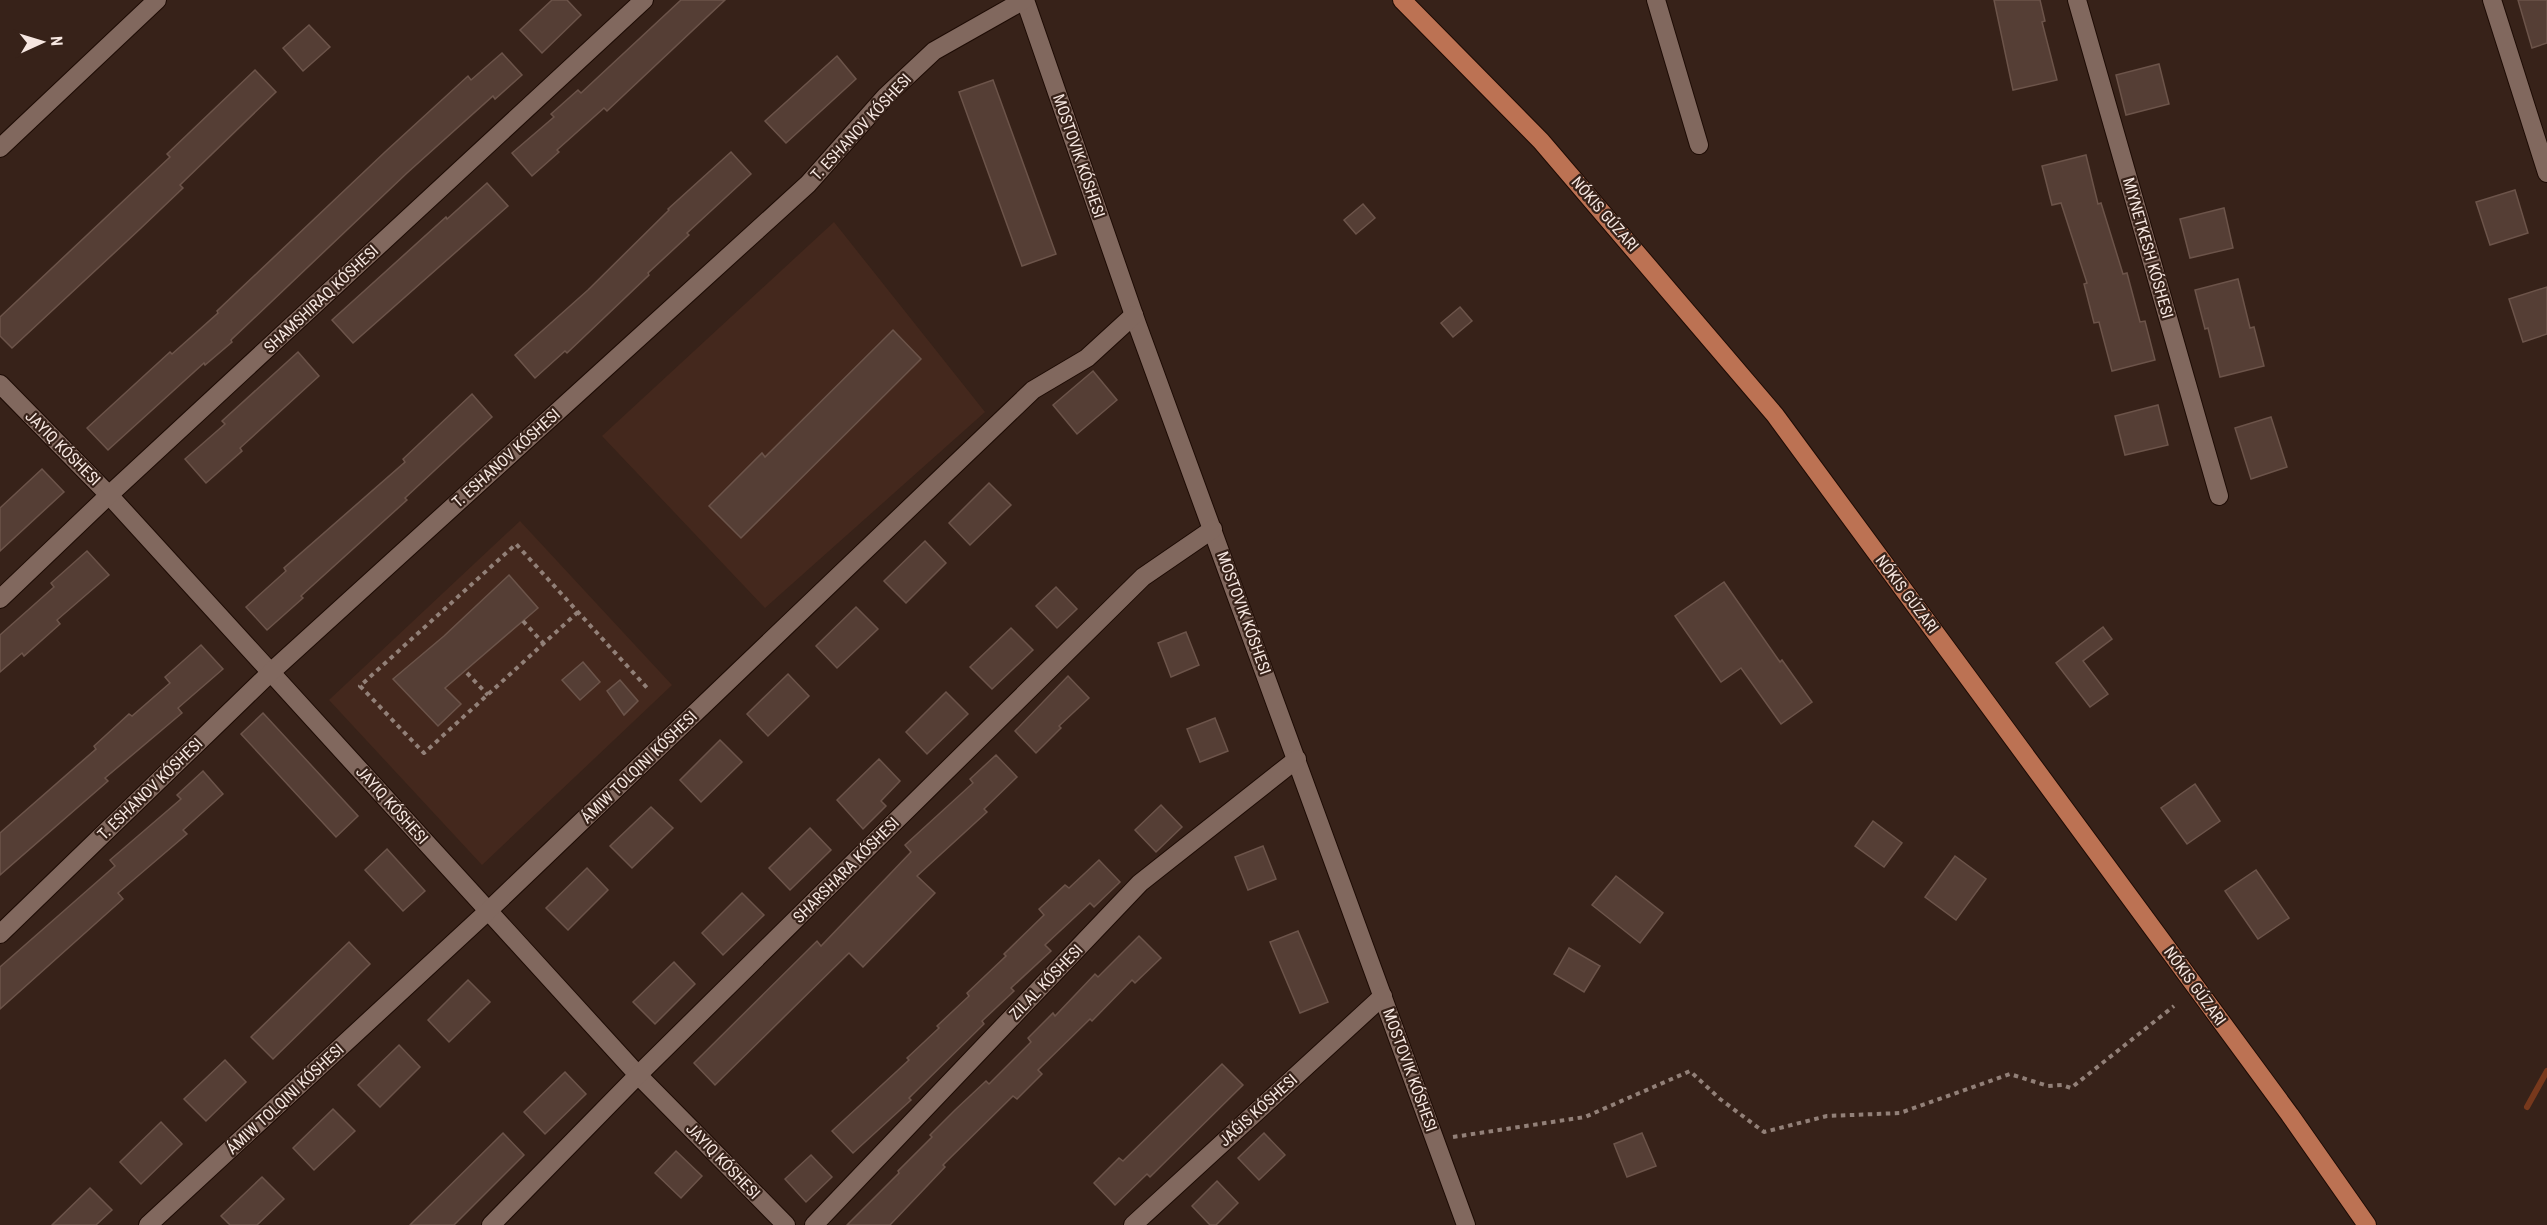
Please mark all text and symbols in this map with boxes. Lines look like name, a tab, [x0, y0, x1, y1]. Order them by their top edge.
north arrow	[12, 12, 72, 72]
text: N	[47, 35, 66, 47]
street label: T. ESHANOV KÓSHESI	[806, 69, 915, 184]
street label: MOSTOVIK KÓSHESI	[1049, 91, 1110, 220]
street label: NÓKIS GÚZARI	[1567, 172, 1643, 255]
street label: MIYNETKESH KÓSHESI	[2119, 175, 2178, 321]
street label: SHAMSHIRAQ KÓSHESI	[259, 240, 382, 357]
street label: T. ESHANOV KÓSHESI	[447, 404, 564, 511]
street label: JAYIQ KÓSHESI	[22, 406, 105, 489]
street label: MOSTOVIK KÓSHESI	[1213, 549, 1276, 677]
street label: NÓKIS GÚZARI	[1871, 551, 1943, 637]
street label: ÁMIW TOLQINI KÓSHESI	[577, 706, 701, 827]
street label: T. ESHANOV KÓSHESI	[93, 733, 206, 844]
street label: JAYIQ KÓSHESI	[352, 761, 433, 848]
street label: SHARSHARA KÓSHESI	[789, 813, 903, 927]
street label: ZILAL KÓSHESI	[1005, 940, 1087, 1024]
street label: NÓKIS GÚZARI	[2160, 942, 2231, 1029]
street label: MOSTOVIK KÓSHESI	[1379, 1006, 1442, 1134]
street label: ÁMIW TOLQINI KÓSHESI	[222, 1039, 348, 1158]
street label: JAǴIS KÓSHESI	[1214, 1069, 1301, 1150]
street label: JAYIQ KÓSHESI	[682, 1118, 765, 1203]

